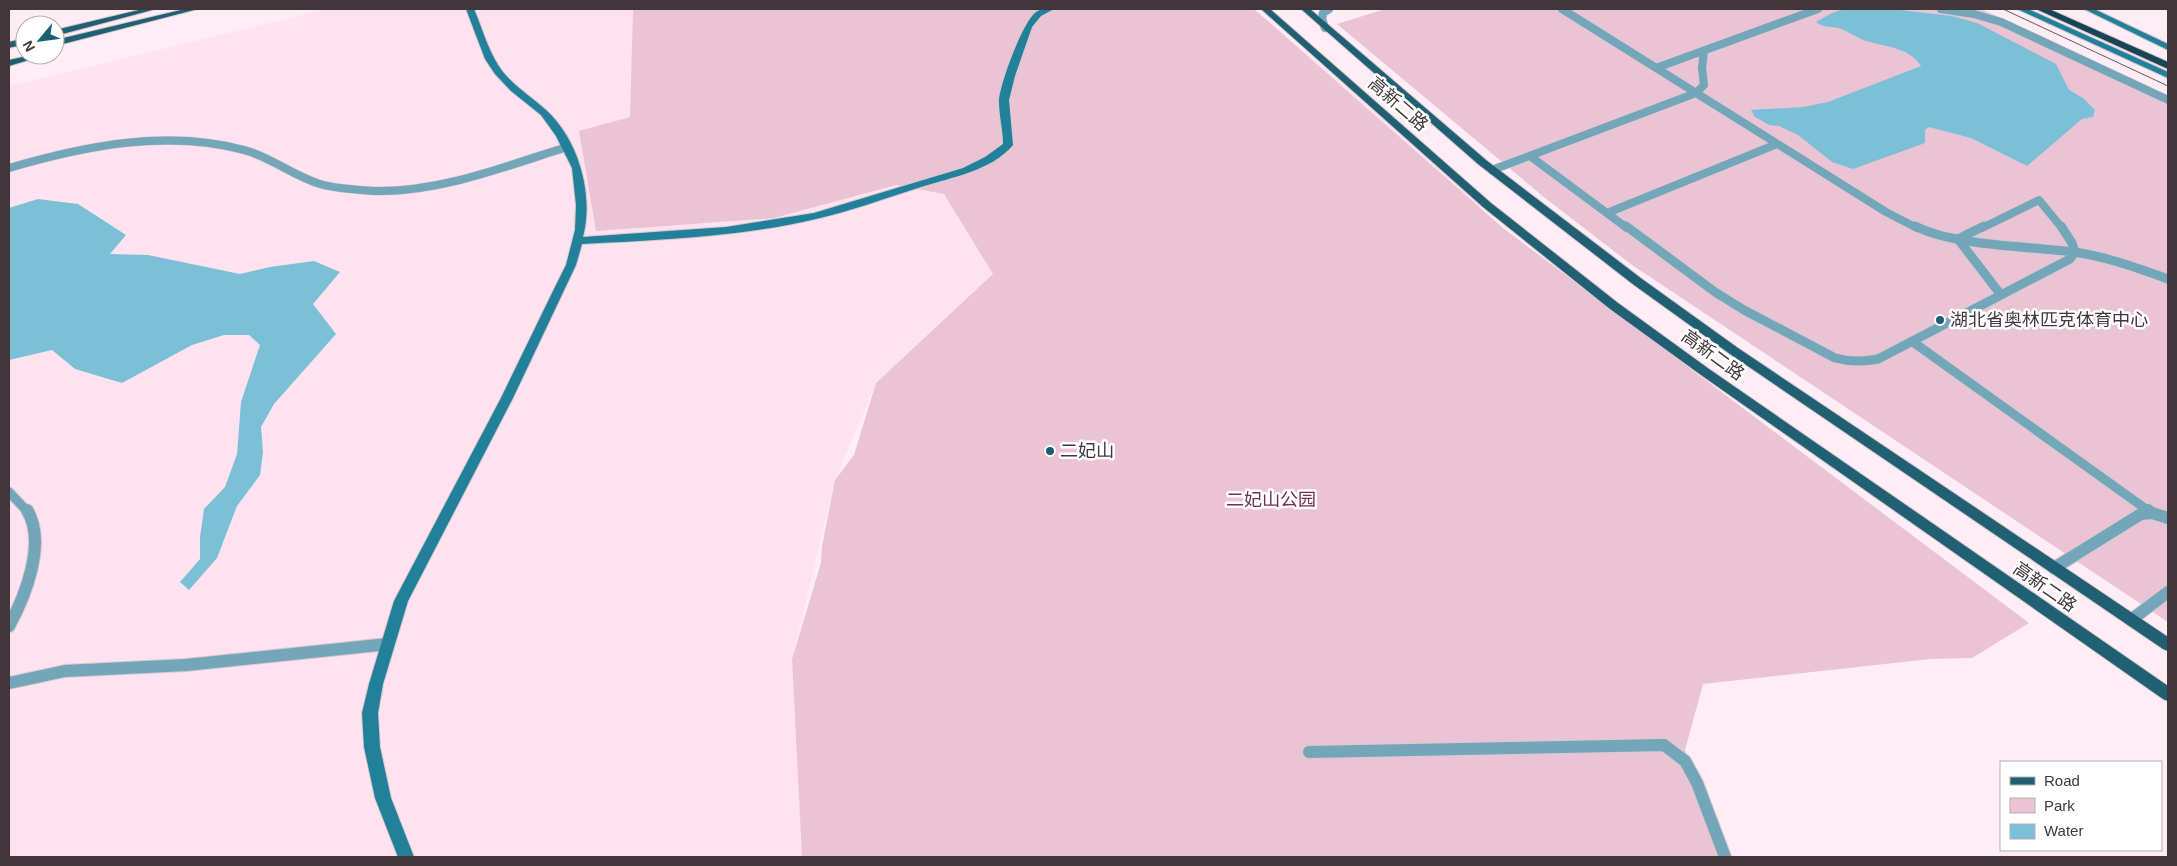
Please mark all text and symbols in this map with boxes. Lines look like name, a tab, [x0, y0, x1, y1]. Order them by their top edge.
north arrow	[15, 15, 65, 65]
text: N	[19, 38, 38, 55]
street label: 高新二路	[1364, 73, 1432, 135]
place label: 湖北省奥林匹克体育中心	[1950, 310, 2148, 330]
marker: 湖北省奥林匹克体育中心	[1934, 314, 1946, 326]
street label: 高新二路	[1678, 326, 1748, 384]
place label: 二妃山	[1060, 441, 1114, 461]
marker: 二妃山	[1044, 445, 1056, 457]
park label: 二妃山公园	[1226, 490, 1316, 510]
street label: 高新二路	[2010, 558, 2080, 616]
legend	[2000, 761, 2162, 851]
text: Road	[2044, 772, 2080, 789]
text: Park	[2044, 797, 2075, 814]
text: Water	[2044, 822, 2083, 839]

